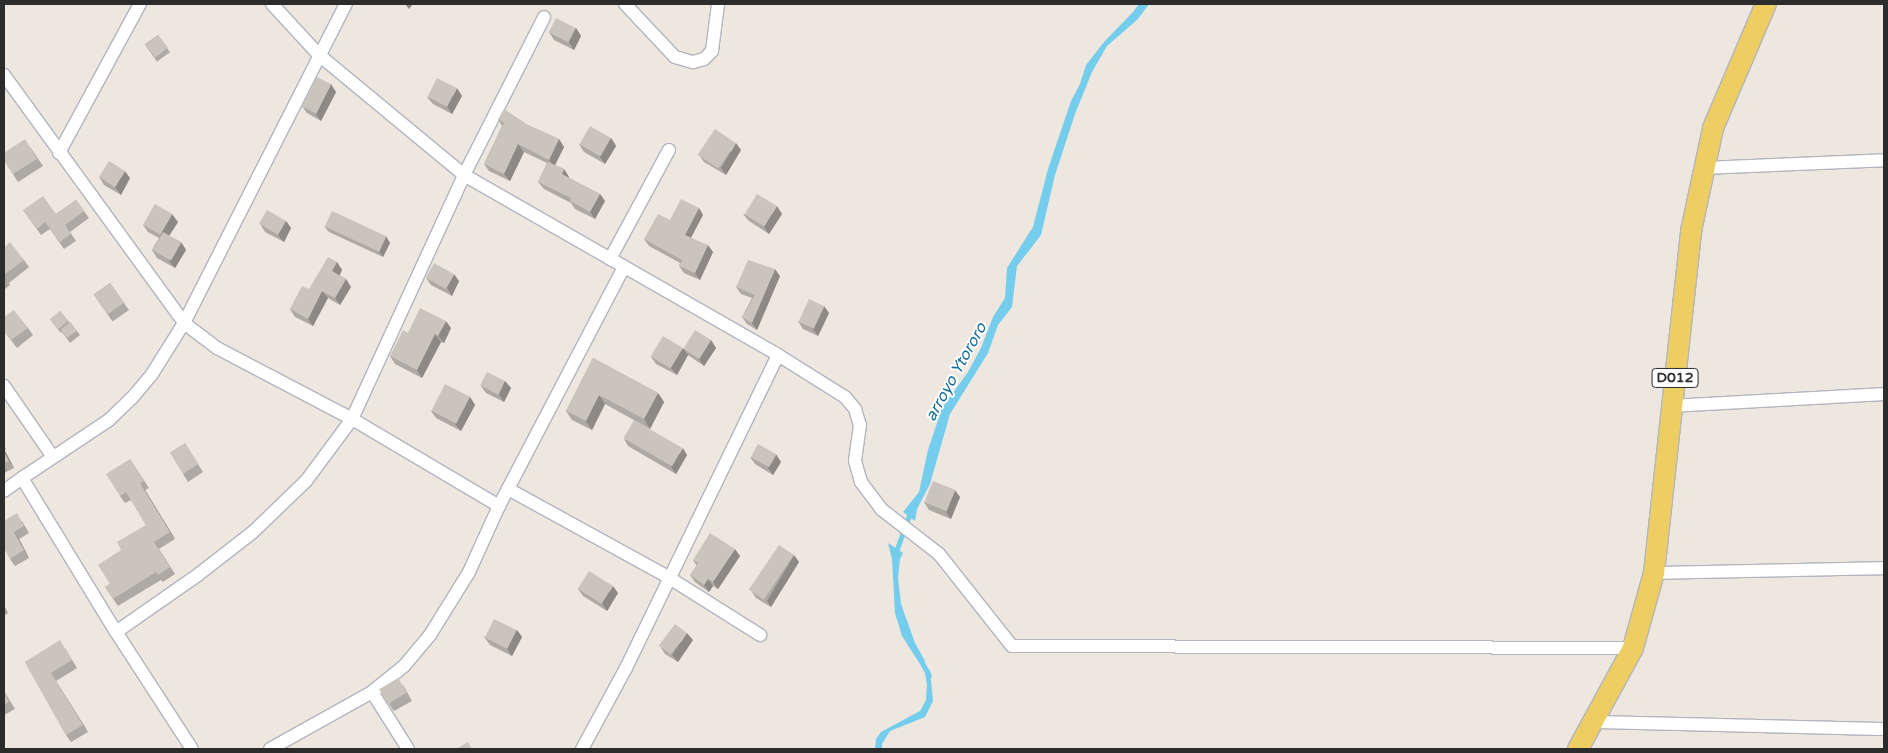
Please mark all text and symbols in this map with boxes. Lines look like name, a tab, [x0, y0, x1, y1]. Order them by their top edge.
water label: arroyo Ytororo	[921, 320, 991, 424]
road number: D012	[1651, 366, 1699, 389]

